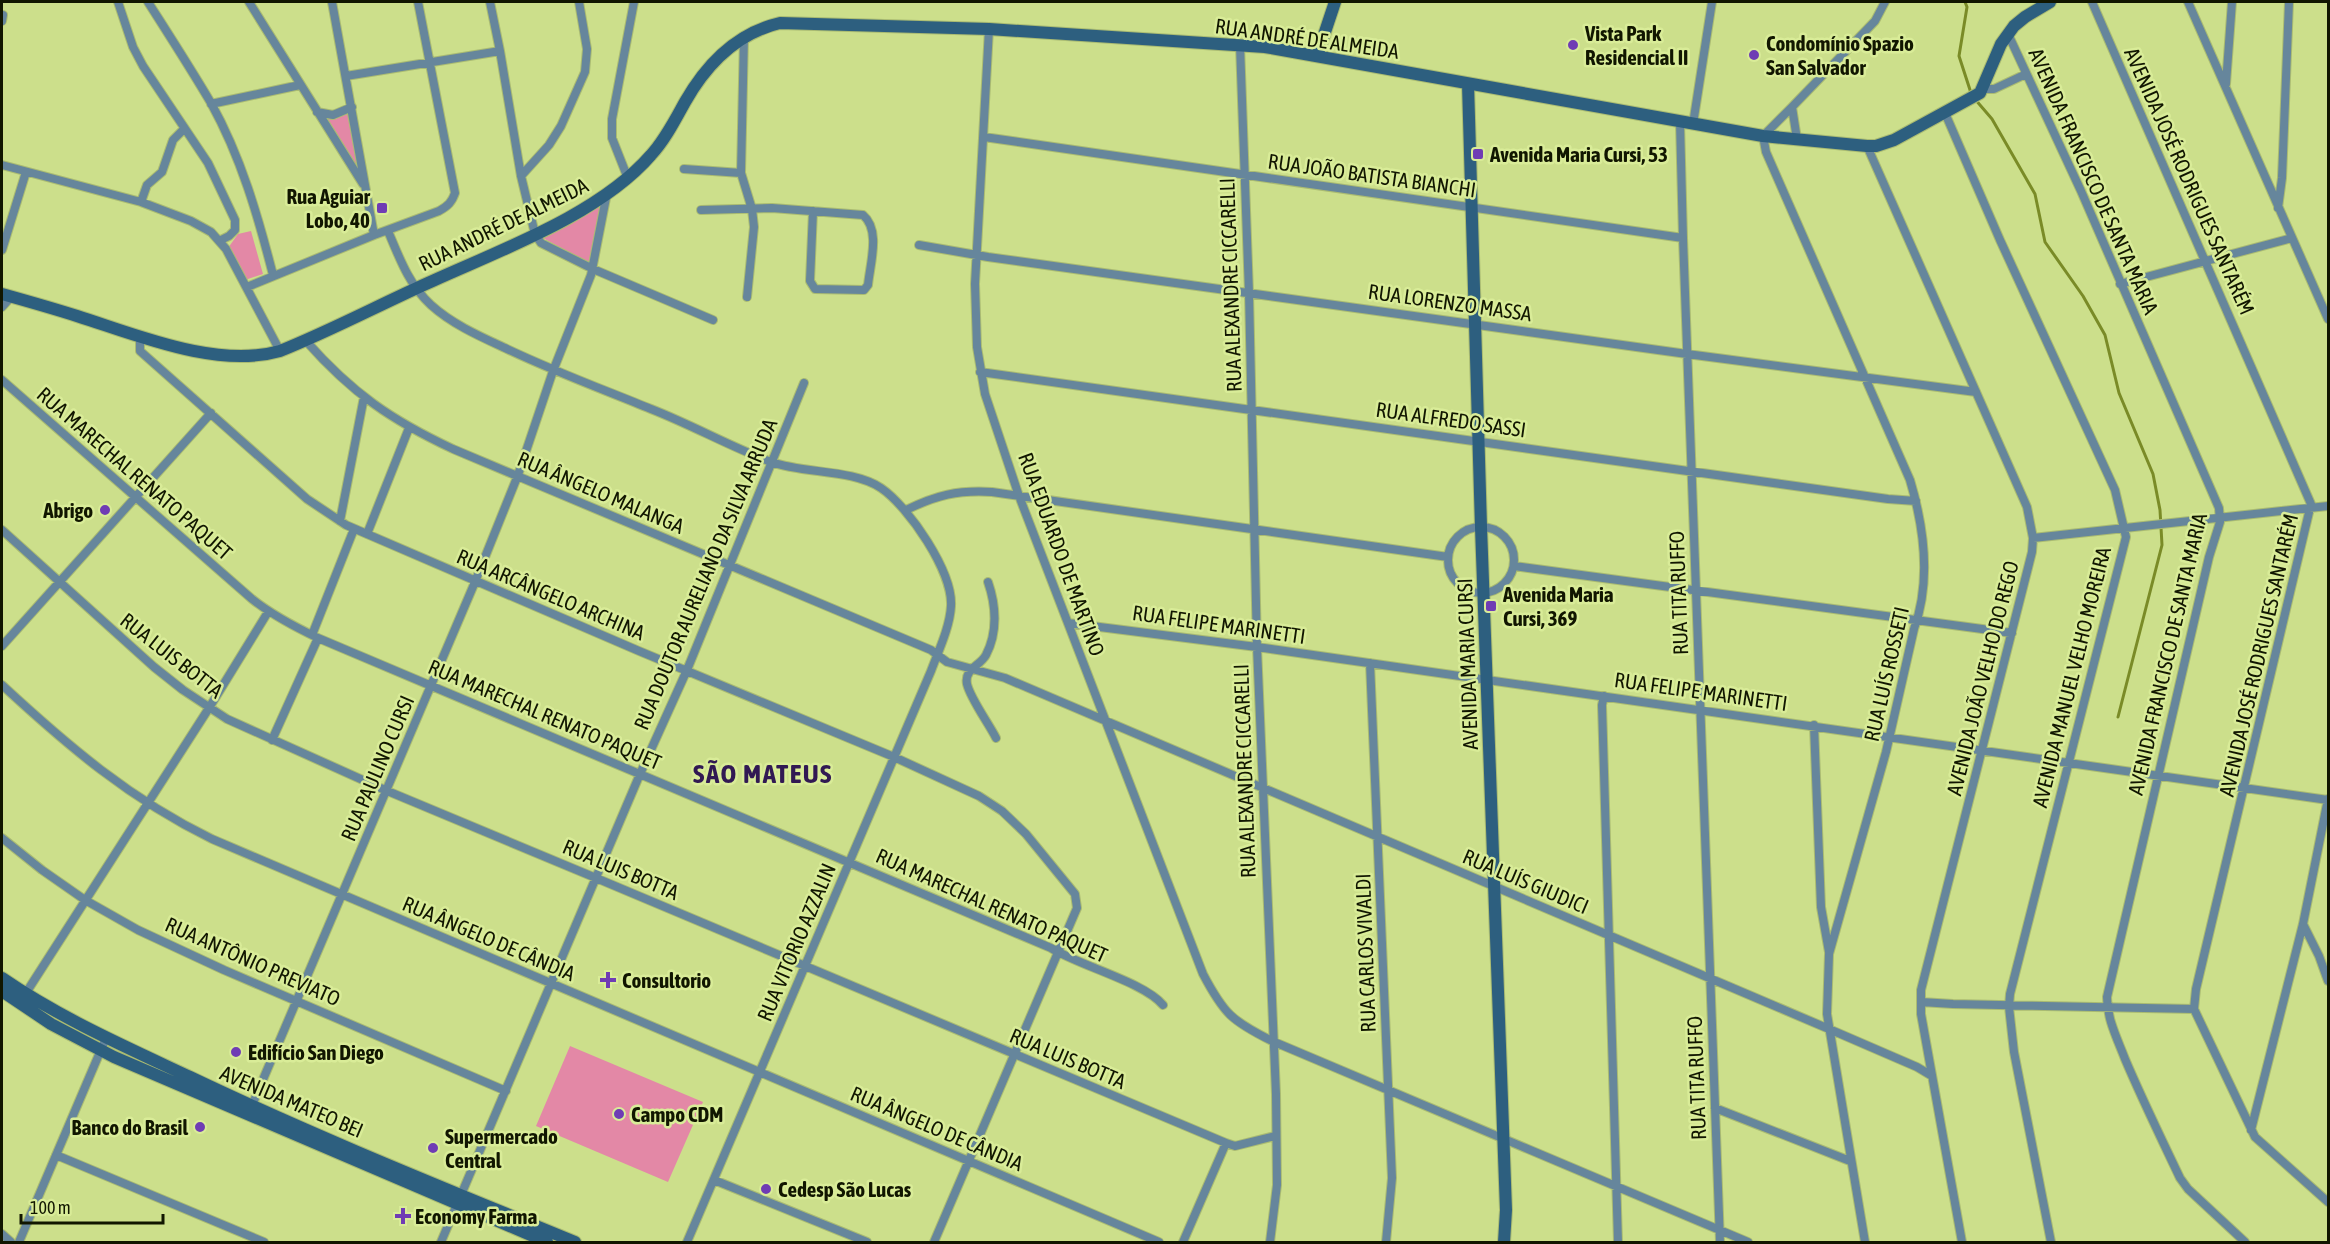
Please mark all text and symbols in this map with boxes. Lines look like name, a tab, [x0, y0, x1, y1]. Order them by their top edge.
street label: RUA ANDRÉ DE ALMEIDA	[1214, 13, 1401, 63]
place label: Vista Park Residencial II	[1584, 21, 1688, 69]
place label: Condomínio Spazio San Salvador	[1766, 31, 1914, 79]
marker: Vista Park Residencial II	[1566, 38, 1580, 52]
street label: AVENIDA FRANCISCO DE SANTA MARIA	[2024, 44, 2164, 318]
street label: AVENIDA JOSÉ RODRIGUES SANTARÉM	[2120, 44, 2260, 318]
marker: Condomínio Spazio San Salvador	[1747, 48, 1761, 62]
place label: Avenida Maria Cursi, 53	[1489, 142, 1668, 166]
marker: Avenida Maria Cursi, 53	[1471, 147, 1485, 161]
street label: RUA JOÃO BATISTA BIANCHI	[1266, 149, 1478, 201]
street label: RUA ANDRÉ DE ALMEIDA	[414, 172, 592, 275]
street label: RUA ALEXANDRE CICCARELLI	[1214, 178, 1246, 392]
place label: Rua Aguiar Lobo, 40	[286, 184, 371, 232]
marker: Rua Aguiar Lobo, 40	[375, 201, 389, 215]
street label: RUA LORENZO MASSA	[1367, 279, 1534, 325]
street label: RUA MARECHAL RENATO PAQUET	[33, 382, 237, 564]
street label: RUA ALFREDO SASSI	[1374, 397, 1528, 441]
street label: RUA DOUTOR AURELIANO DA SILVA ARRUDA	[628, 414, 782, 733]
street label: RUA ÂNGELO MALANGA	[514, 446, 688, 538]
street label: RUA EDUARDO DE MARTINO	[1014, 449, 1110, 659]
place label: Abrigo	[42, 498, 93, 522]
marker: Abrigo	[98, 503, 112, 517]
street label: AVENIDA FRANCISCO DE SANTA MARIA	[2123, 510, 2211, 797]
street label: AVENIDA JOSÉ RODRIGUES SANTARÉM	[2214, 511, 2302, 799]
street label: RUA TITA RUFFO	[1664, 530, 1692, 656]
street label: RUA ARCÂNGELO ARCHINA	[453, 543, 649, 645]
street label: AVENIDA MANUEL VELHO MOREIRA	[2027, 544, 2115, 810]
street label: AVENIDA JOÃO VELHO DO REGO	[1941, 558, 2023, 798]
street label: AVENIDA MARIA CURSI	[1452, 578, 1482, 750]
place label: Avenida Maria Cursi, 369	[1502, 582, 1614, 630]
marker: Avenida Maria Cursi, 369	[1484, 599, 1498, 613]
street label: RUA FELIPE MARINETTI	[1131, 600, 1307, 648]
street label: RUA LUÍS ROSSETI	[1859, 604, 1913, 744]
street label: RUA LUIS BOTTA	[116, 608, 229, 703]
street label: RUA MARECHAL RENATO PAQUET	[425, 654, 665, 774]
street label: RUA ALEXANDRE CICCARELLI	[1228, 664, 1260, 878]
street label: RUA FELIPE MARINETTI	[1613, 667, 1789, 715]
street label: RUA PAULINO CURSI	[336, 692, 418, 844]
district label: SÃO MATEUS	[693, 758, 833, 789]
street label: RUA LUIS BOTTA	[560, 834, 683, 904]
street label: RUA MARECHAL RENATO PAQUET	[873, 843, 1111, 967]
street label: RUA LUÍS GIUDICI	[1459, 844, 1593, 918]
street label: RUA VITORIO AZZALIN	[752, 859, 840, 1025]
street label: RUA CARLOS VIVALDI	[1350, 873, 1380, 1033]
street label: RUA ÂNGELO DE CÂNDIA	[399, 891, 579, 985]
street label: RUA ANTÔNIO PREVIATO	[162, 912, 344, 1010]
place label: Consultorio	[622, 968, 711, 992]
marker: Consultorio	[599, 971, 617, 989]
street label: RUA TITA RUFFO	[1682, 1015, 1710, 1141]
street label: RUA LUIS BOTTA	[1007, 1023, 1130, 1093]
place label: Edifício San Diego	[248, 1040, 384, 1064]
marker: Edifício San Diego	[229, 1045, 243, 1059]
street label: AVENIDA MATEO BEI	[217, 1060, 367, 1142]
street label: RUA ÂNGELO DE CÂNDIA	[847, 1081, 1027, 1175]
place label: Campo CDM	[631, 1102, 723, 1126]
marker: Campo CDM	[612, 1107, 626, 1121]
place label: Banco do Brasil	[72, 1115, 188, 1139]
marker: Banco do Brasil	[193, 1120, 207, 1134]
place label: Supermercado Central	[445, 1124, 558, 1172]
marker: Supermercado Central	[426, 1141, 440, 1155]
place label: Cedesp São Lucas	[778, 1177, 912, 1201]
marker: Cedesp São Lucas	[759, 1182, 773, 1196]
scale bar	[21, 1187, 164, 1225]
text: 100 m	[30, 1197, 71, 1218]
place label: Economy Farma	[415, 1204, 537, 1228]
marker: Economy Farma	[396, 1209, 410, 1223]

